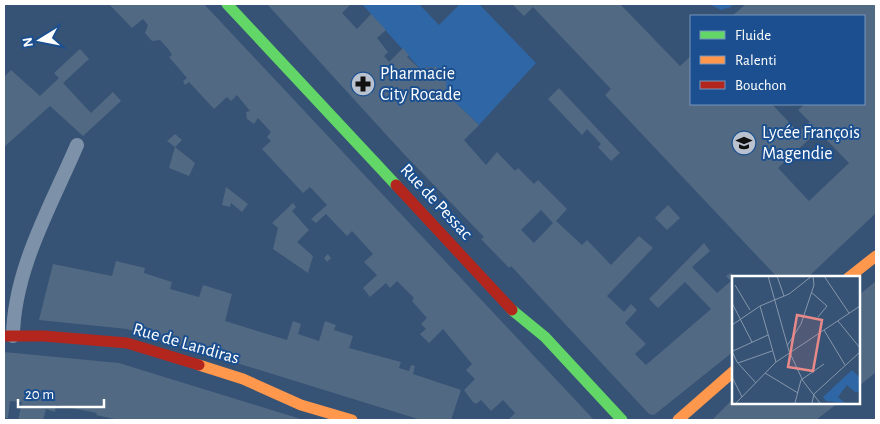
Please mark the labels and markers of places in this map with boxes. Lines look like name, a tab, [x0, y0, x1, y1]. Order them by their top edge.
place label: Pharmacie City Rocade	[380, 65, 461, 104]
pharmacy icon: Pharmacie City Rocade	[350, 71, 376, 97]
place label: Lycée François Magendie	[762, 124, 860, 163]
school or university icon: Lycée François Magendie	[731, 130, 757, 156]

